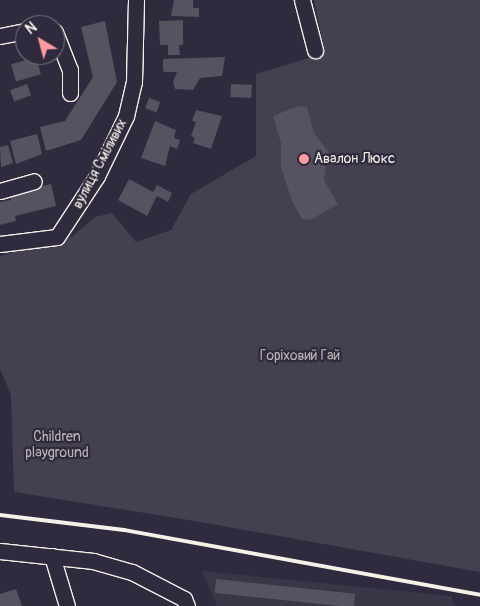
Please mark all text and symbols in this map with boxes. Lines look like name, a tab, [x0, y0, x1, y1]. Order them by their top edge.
north arrow	[15, 15, 65, 65]
text: N	[22, 19, 40, 38]
street label: вулиця Сміливих	[69, 116, 131, 212]
place label: Авалон Люкс	[314, 151, 395, 167]
marker: Авалон Люкс	[298, 153, 310, 165]
park label: Горіховий Гай	[260, 348, 340, 364]
park label: Children playground	[25, 429, 89, 462]

